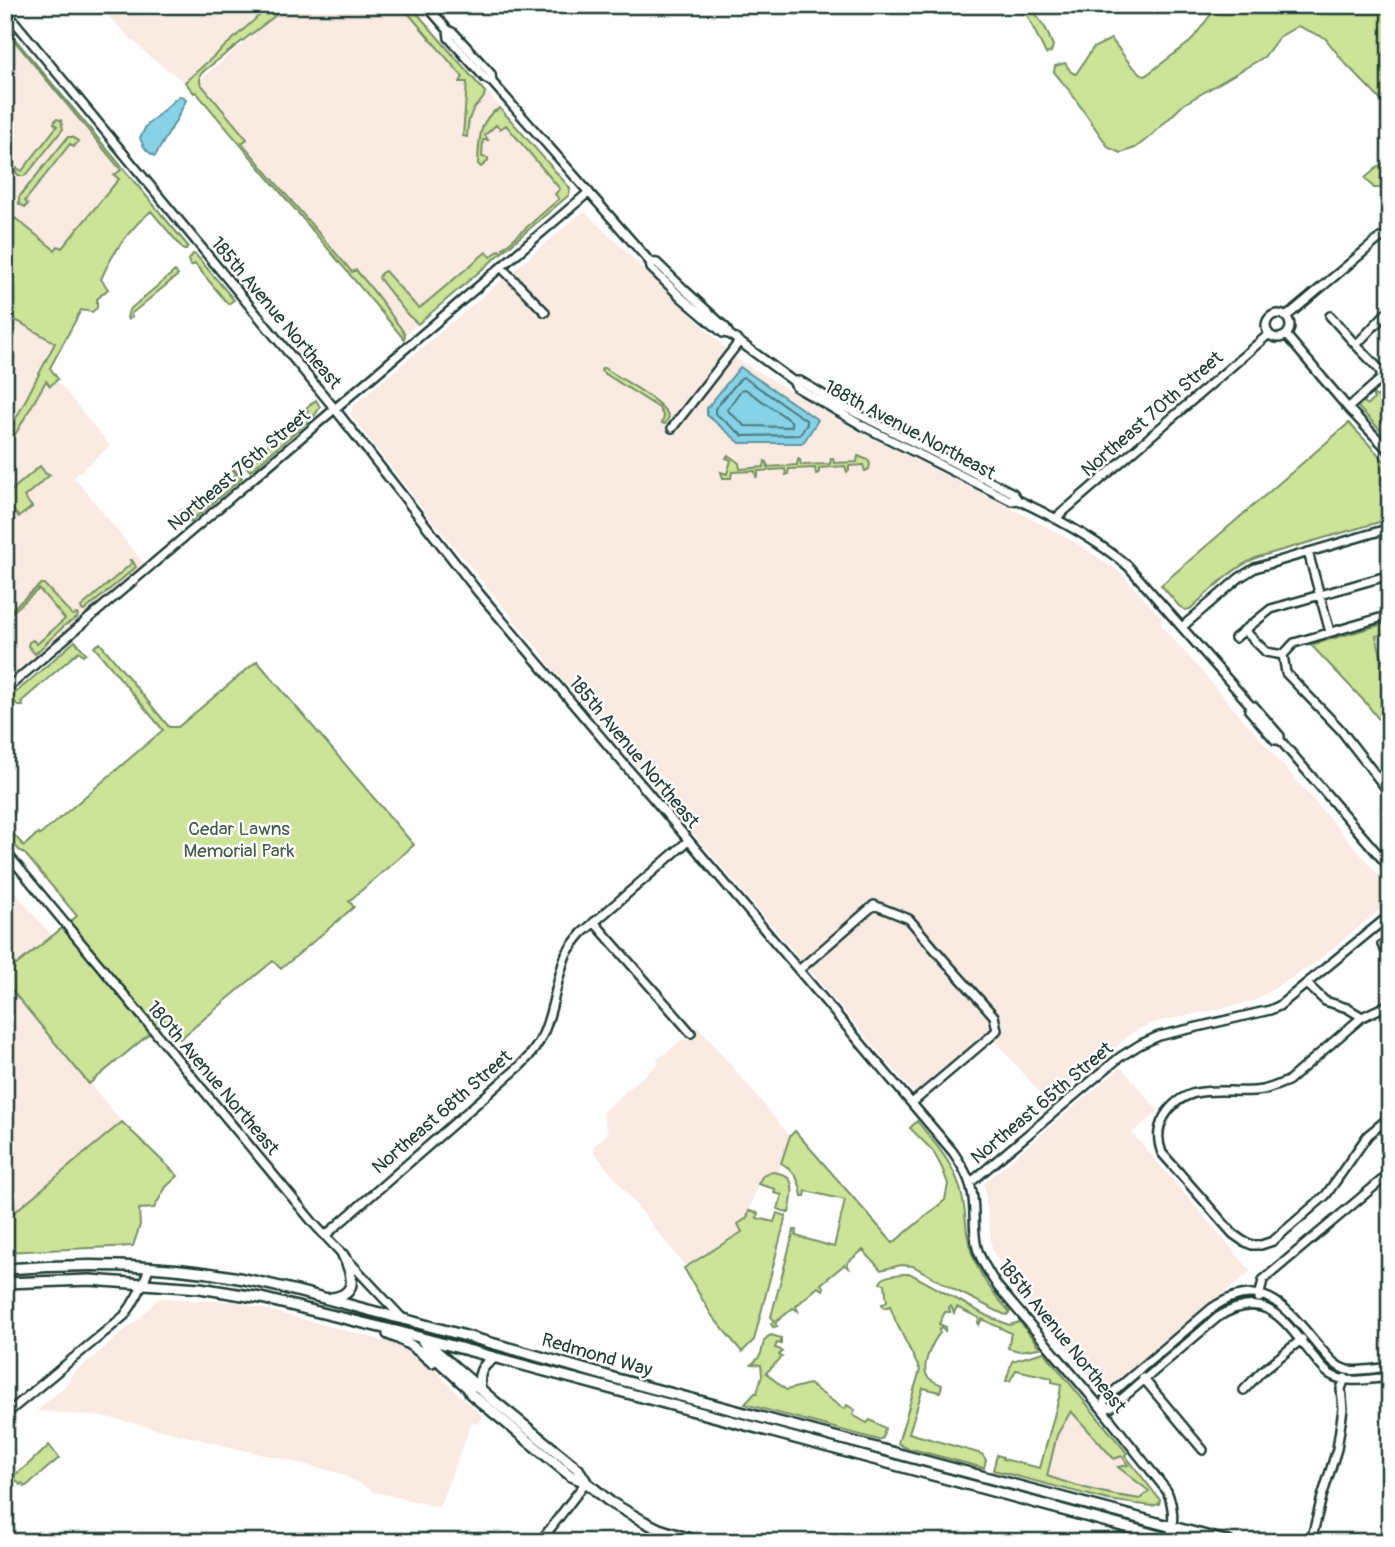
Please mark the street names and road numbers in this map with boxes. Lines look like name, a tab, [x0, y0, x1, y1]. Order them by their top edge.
street label: 185th Avenue Northeast	[205, 232, 347, 394]
street label: Northeast 70th Street	[1076, 346, 1228, 482]
street label: 188th Avenue Northeast	[820, 375, 1000, 485]
street label: Northeast 76th Street	[163, 403, 315, 536]
street label: 185th Avenue Northeast	[563, 671, 705, 833]
street label: 180th Avenue Northeast	[141, 996, 285, 1160]
street label: Northeast 65th Street	[966, 1036, 1118, 1170]
street label: Northeast 68th Street	[367, 1044, 517, 1179]
street label: 185th Avenue Northeast	[992, 1254, 1132, 1418]
street label: Redmond Way	[539, 1328, 655, 1382]

